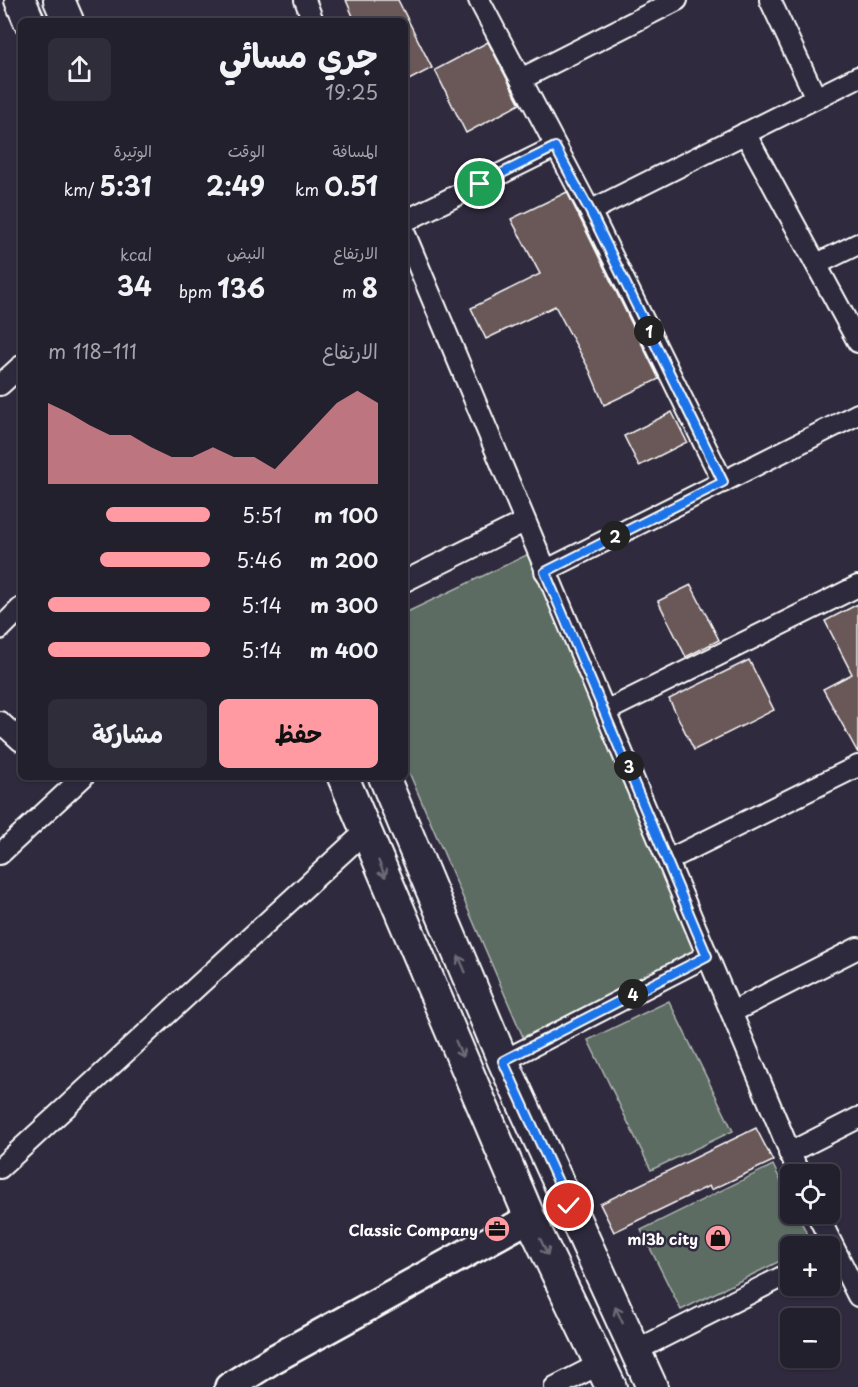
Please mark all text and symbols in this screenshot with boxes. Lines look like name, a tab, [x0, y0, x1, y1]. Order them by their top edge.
text: جري مسائي	[219, 29, 378, 79]
button: share	[48, 38, 111, 101]
text: 19:25	[325, 77, 378, 107]
text: الوتيرة	[113, 138, 152, 162]
text: الوقت	[228, 138, 265, 162]
text: المسافة	[332, 138, 378, 162]
pin	[454, 158, 505, 209]
text: 5:31	[100, 166, 152, 205]
text: 2:49	[206, 166, 265, 205]
text: 0.51	[324, 166, 378, 205]
icon: arrive	[463, 167, 496, 200]
text: /km	[64, 177, 100, 201]
text: km	[295, 177, 324, 201]
text: النبض	[227, 240, 265, 264]
text: الارتفاع	[333, 240, 378, 264]
text: kcal	[120, 242, 152, 266]
text: 34	[117, 266, 152, 305]
text: 136	[217, 268, 265, 307]
text: 8	[362, 268, 378, 307]
text: bpm	[179, 279, 217, 303]
text: m	[342, 279, 362, 303]
pin: 1	[634, 316, 664, 346]
text: 1	[645, 319, 653, 343]
text: 111–118 m	[48, 336, 137, 366]
text: الارتفاع	[322, 336, 378, 366]
text: 5:51	[242, 500, 282, 530]
text: 100 m	[314, 500, 378, 530]
pin: 2	[600, 521, 630, 551]
text: 2	[609, 524, 621, 548]
text: 5:46	[236, 545, 282, 575]
text: 200 m	[310, 545, 378, 575]
text: 5:14	[241, 590, 282, 620]
text: 300 m	[310, 590, 378, 620]
text: 5:14	[241, 635, 282, 665]
text: 400 m	[310, 635, 378, 665]
button: مشاركة	[48, 699, 207, 768]
button: حفظ	[219, 699, 378, 768]
pin: 3	[614, 751, 644, 781]
text: 3	[624, 754, 634, 778]
one-way arrow	[377, 860, 389, 878]
one-way arrow	[456, 955, 467, 974]
pin: 4	[618, 979, 648, 1009]
text: 4	[628, 982, 638, 1006]
one-way arrow	[454, 1039, 465, 1058]
map controls	[780, 1164, 840, 1368]
button: locate	[780, 1164, 840, 1224]
pin	[543, 1180, 594, 1231]
icon: check	[552, 1189, 585, 1222]
office icon: Classic Company	[482, 1214, 512, 1244]
place label: Classic Company	[348, 1218, 478, 1241]
shop icon: ml3b city	[703, 1223, 733, 1253]
place label: ml3b city	[627, 1227, 698, 1250]
button: +	[780, 1236, 840, 1296]
one-way arrow	[539, 1238, 551, 1256]
one-way arrow	[612, 1306, 624, 1324]
button: −	[780, 1308, 840, 1368]

